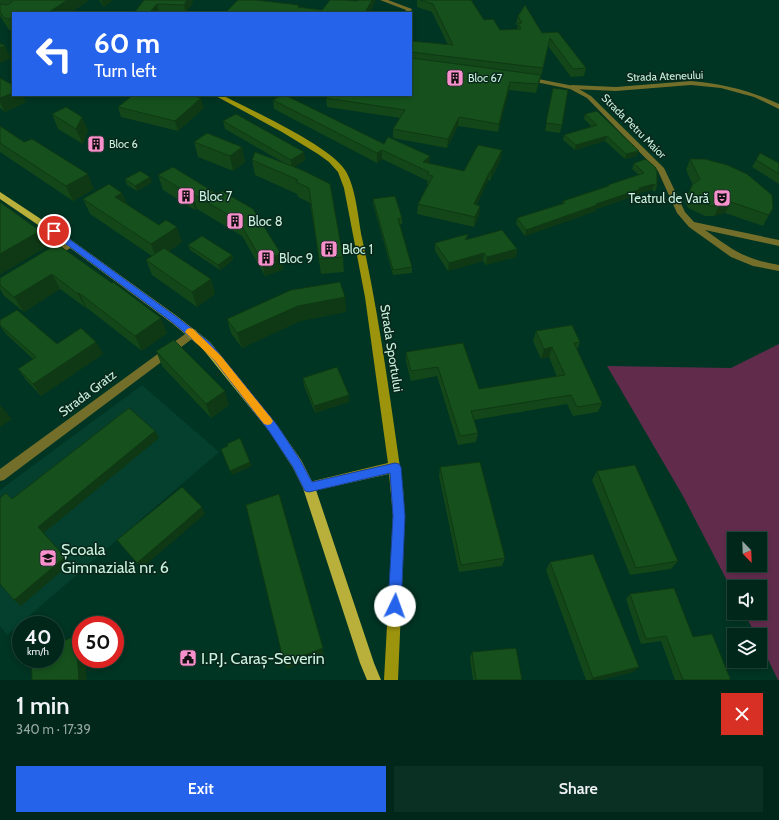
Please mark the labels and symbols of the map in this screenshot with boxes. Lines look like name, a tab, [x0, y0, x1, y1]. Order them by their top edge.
building icon: Bloc 67	[445, 68, 465, 88]
street label: Strada Ateneului	[627, 68, 703, 84]
place label: Bloc 67	[468, 71, 503, 85]
street label: Strada Petru Maior	[599, 91, 670, 162]
building icon: Bloc 6	[86, 134, 106, 154]
place label: Bloc 6	[109, 137, 138, 151]
building icon: Bloc 7	[176, 186, 196, 206]
place label: Bloc 7	[199, 188, 233, 204]
theatre icon: Teatrul de Vară	[712, 188, 732, 208]
place label: Teatrul de Vară	[628, 190, 710, 206]
building icon: Bloc 8	[225, 211, 245, 231]
place label: Bloc 8	[248, 213, 283, 229]
pin	[37, 214, 71, 248]
building icon: Bloc 1	[319, 239, 339, 259]
place label: Bloc 1	[342, 241, 373, 257]
building icon: Bloc 9	[256, 248, 276, 268]
place label: Bloc 9	[279, 250, 313, 266]
street label: Strada Sportului	[377, 303, 407, 393]
street label: Strada Gratz	[55, 366, 119, 420]
north arrow	[727, 532, 767, 572]
place label: Școala Gimnazială nr. 6	[61, 540, 169, 577]
school or university icon: Școala Gimnazială nr. 6	[38, 548, 58, 568]
position arrow	[374, 585, 416, 627]
speed limit sign: 50	[72, 616, 124, 668]
public building icon: I.P.J. Caraș-Severin	[178, 648, 198, 668]
place label: I.P.J. Caraș-Severin	[201, 649, 325, 669]

